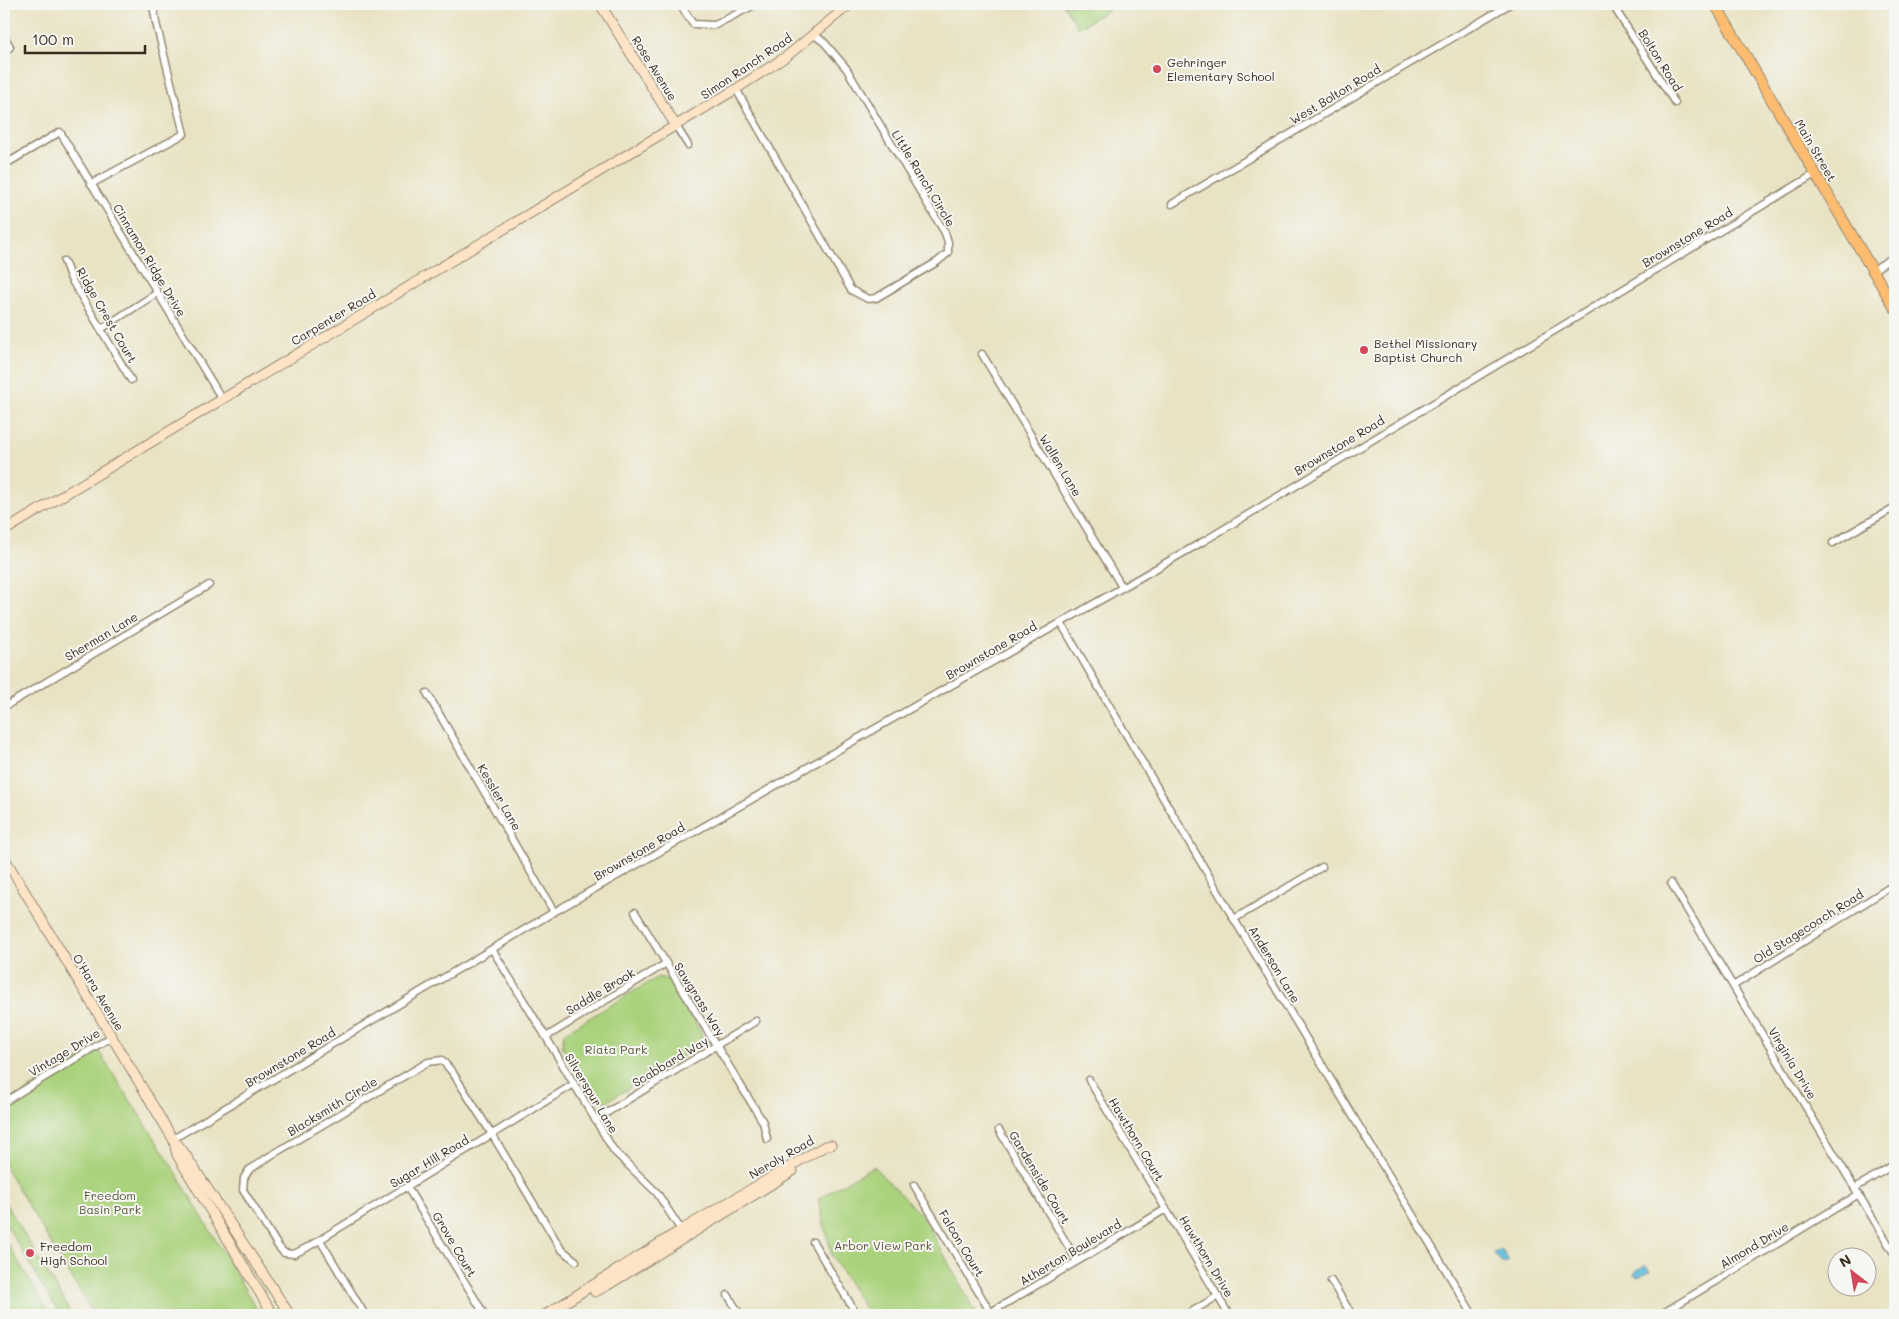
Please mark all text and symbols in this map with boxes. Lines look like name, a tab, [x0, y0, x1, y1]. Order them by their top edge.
scale bar	[25, 22, 145, 54]
street label: Bolton Road	[1636, 26, 1687, 94]
text: 100 m	[32, 29, 74, 49]
street label: Simon Ranch Road	[697, 29, 795, 103]
street label: Rose Avenue	[629, 33, 681, 103]
place label: Gehringer Elementary School	[1167, 54, 1275, 84]
street label: West Bolton Road	[1287, 60, 1384, 127]
marker: Gehringer Elementary School	[1151, 63, 1163, 75]
street label: Main Street	[1792, 116, 1840, 184]
street label: Little Ranch Circle	[889, 127, 959, 229]
street label: Cinnamon Ridge Drive	[110, 201, 190, 319]
street label: Brownstone Road	[1639, 204, 1735, 270]
street label: Ridge Crest Court	[73, 264, 141, 366]
street label: Carpenter Road	[288, 285, 379, 349]
place label: Bethel Missionary Baptist Church	[1374, 335, 1477, 365]
marker: Bethel Missionary Baptist Church	[1358, 344, 1370, 356]
street label: Brownstone Road	[1291, 412, 1387, 478]
street label: Wallen Lane	[1036, 431, 1086, 499]
street label: Sherman Lane	[62, 608, 140, 664]
street label: Brownstone Road	[943, 617, 1040, 683]
street label: Kessler Lane	[474, 761, 526, 833]
street label: Brownstone Road	[591, 818, 688, 884]
street label: Old Stagecoach Road	[1750, 885, 1866, 966]
street label: Anderson Lane	[1246, 922, 1304, 1006]
street label: O'Hara Avenue	[70, 951, 128, 1033]
street label: Sawgrass Way	[671, 959, 729, 1039]
street label: Saddle Brook	[563, 964, 637, 1018]
street label: Vintage Drive	[25, 1024, 103, 1080]
street label: Brownstone Road	[242, 1024, 338, 1090]
street label: Virginia Drive	[1765, 1024, 1821, 1102]
street label: Scabbard Way	[629, 1032, 711, 1090]
park label: Riata Park	[585, 1041, 647, 1057]
street label: Silverspur Lane	[562, 1050, 622, 1136]
street label: Blacksmith Circle	[284, 1073, 380, 1139]
street label: Hawthorn Court	[1106, 1094, 1168, 1184]
street label: Gardenside Court	[1006, 1127, 1074, 1227]
street label: Sugar Hill Road	[386, 1131, 472, 1191]
street label: Neroly Road	[746, 1132, 817, 1182]
park label: Freedom Basin Park	[79, 1187, 141, 1217]
street label: Falcon Court	[936, 1207, 988, 1279]
street label: Grove Court	[429, 1209, 481, 1279]
street label: Hawthorn Drive	[1176, 1212, 1238, 1300]
street label: Atherton Boulevard	[1016, 1215, 1124, 1289]
street label: Almond Drive	[1717, 1218, 1791, 1272]
park label: Arbor View Park	[834, 1237, 932, 1253]
place label: Freedom High School	[40, 1238, 108, 1268]
north arrow	[1826, 1246, 1876, 1296]
marker: Freedom High School	[24, 1247, 36, 1259]
text: N	[1836, 1250, 1855, 1271]

